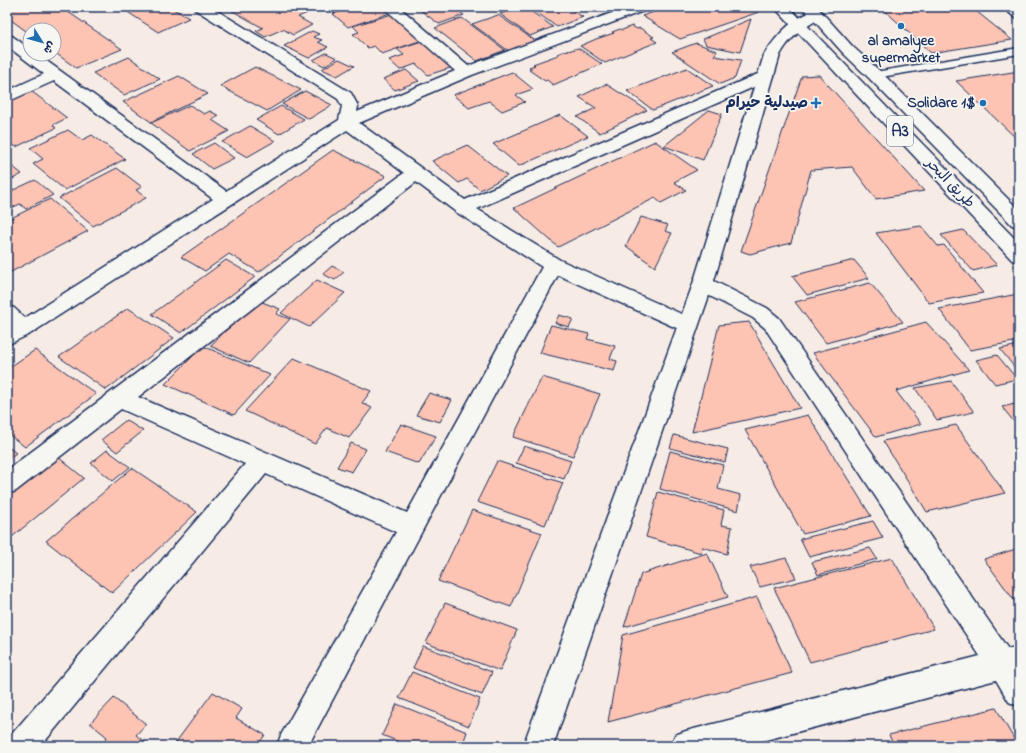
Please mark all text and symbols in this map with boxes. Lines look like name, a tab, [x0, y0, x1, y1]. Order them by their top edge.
marker: al amalyee supermarket	[896, 21, 906, 31]
north arrow	[22, 22, 62, 62]
place label: al amalyee supermarket	[862, 30, 941, 69]
text: ش	[39, 38, 59, 57]
place label: صيدلية حيرام	[725, 92, 808, 114]
place label: Solidare 1$	[907, 92, 975, 114]
marker: صيدلية حيرام	[811, 98, 821, 108]
marker: Solidare 1$	[978, 98, 988, 108]
road number: A3	[887, 116, 913, 146]
street label: طريق البحر	[919, 152, 980, 213]

